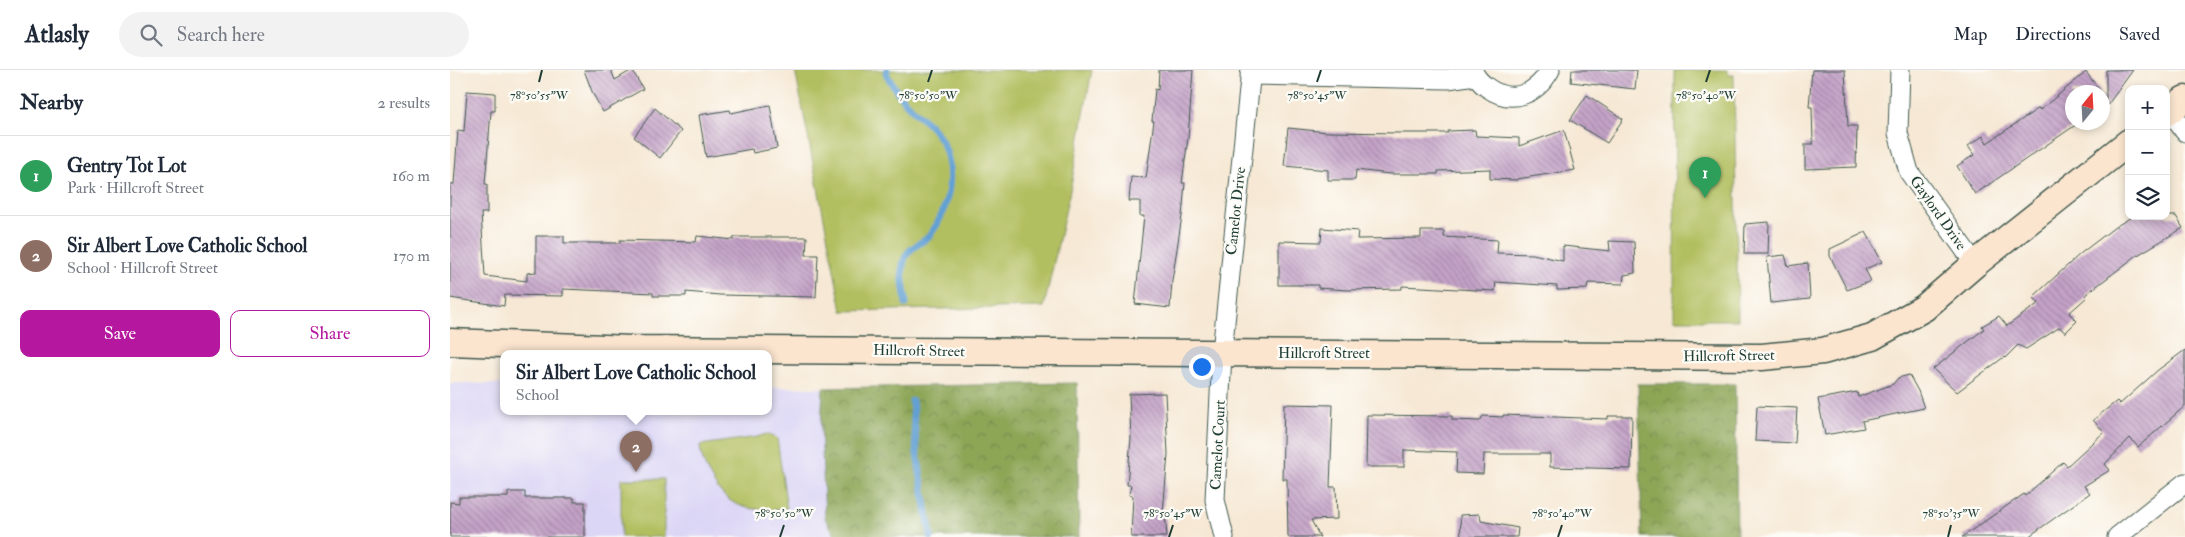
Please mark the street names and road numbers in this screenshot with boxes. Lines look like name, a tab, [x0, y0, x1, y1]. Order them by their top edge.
street label: Camelot Drive	[1222, 166, 1250, 256]
street label: Gaylord Drive	[1905, 172, 1971, 254]
street label: Hillcroft Street	[873, 341, 965, 361]
street label: Hillcroft Street	[1278, 344, 1370, 363]
street label: Hillcroft Street	[1683, 346, 1775, 366]
street label: Camelot Court	[1206, 399, 1230, 491]

